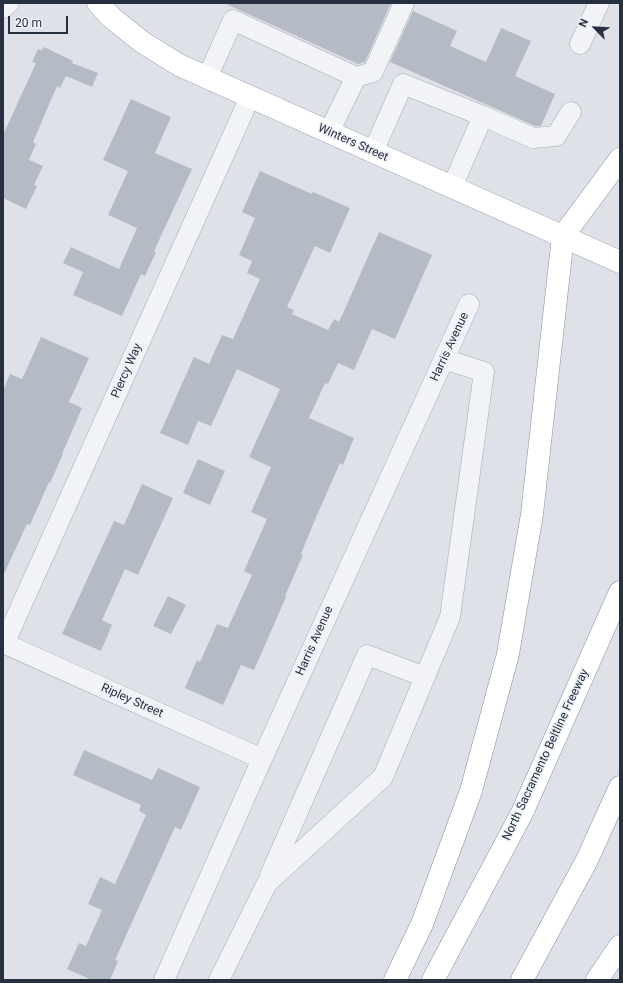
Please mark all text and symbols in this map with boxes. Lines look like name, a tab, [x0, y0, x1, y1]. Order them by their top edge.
scale bar	[10, 8, 70, 34]
north arrow	[575, 8, 615, 48]
text: 20 m	[15, 16, 42, 30]
text: N	[576, 17, 591, 29]
street label: Winters Street	[316, 121, 390, 165]
street label: Harris Avenue	[428, 310, 472, 384]
street label: Piercy Way	[109, 341, 145, 401]
street label: Harris Avenue	[293, 604, 337, 678]
street label: North Sacramento Beltline Freeway	[500, 667, 592, 843]
street label: Ripley Street	[99, 681, 165, 721]

